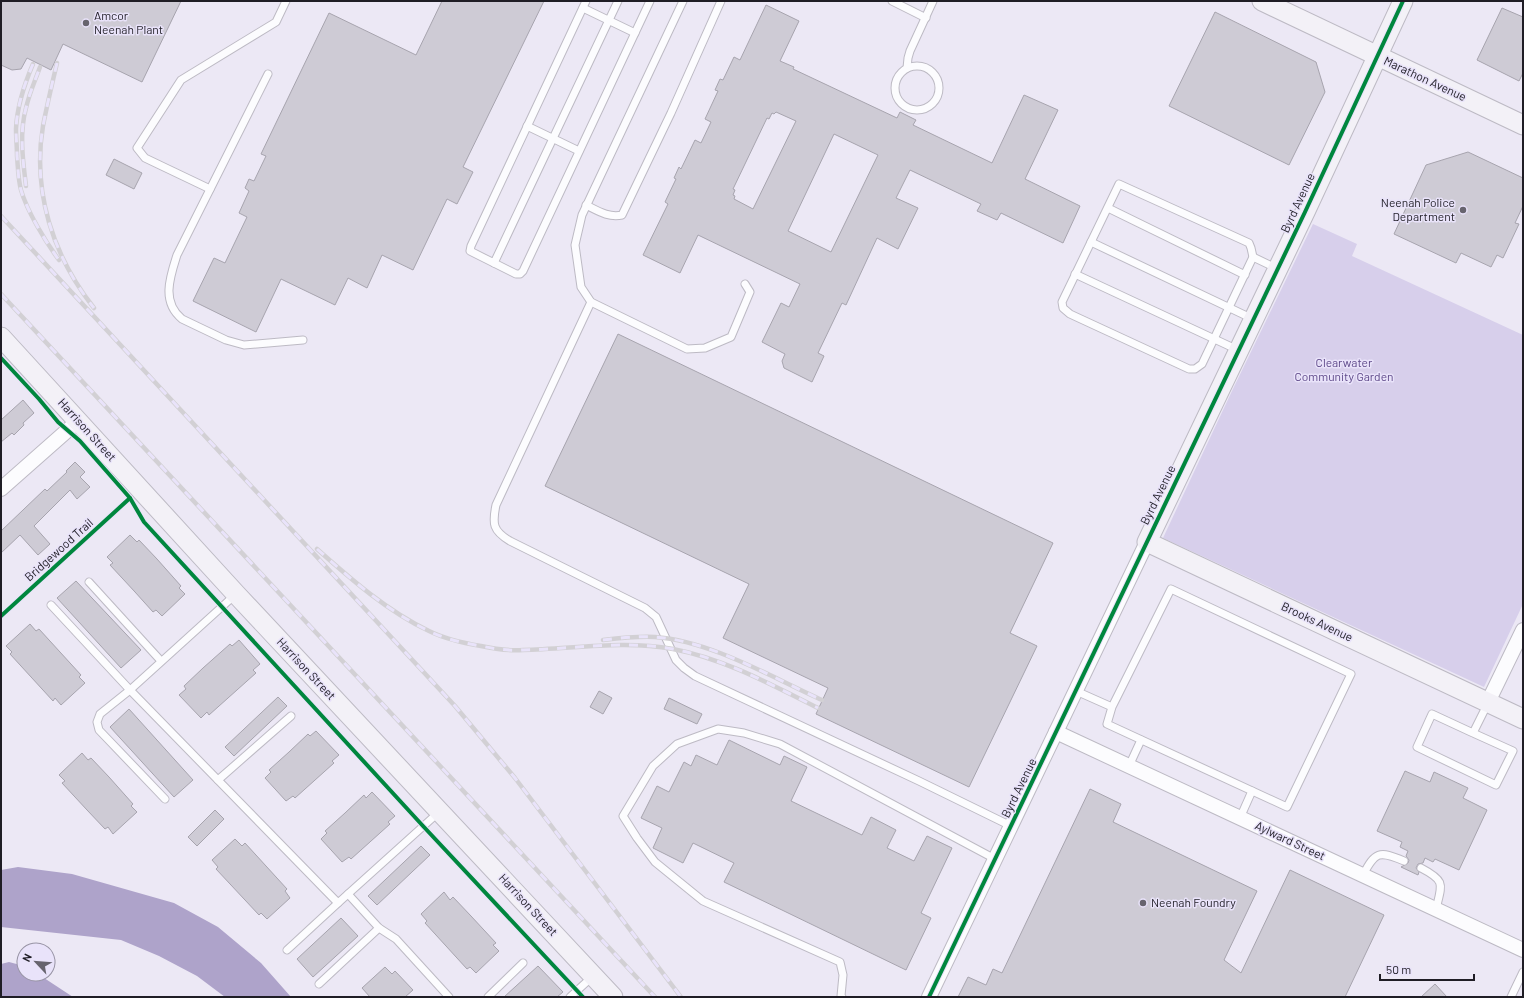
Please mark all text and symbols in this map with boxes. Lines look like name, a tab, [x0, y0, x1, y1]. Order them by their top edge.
place label: Amcor Neenah Plant	[94, 8, 163, 36]
marker: Amcor Neenah Plant	[81, 18, 91, 28]
street label: Marathon Avenue	[1382, 53, 1469, 103]
street label: Byrd Avenue	[1277, 170, 1317, 235]
place label: Neenah Police Department	[1381, 195, 1455, 223]
marker: Neenah Police Department	[1458, 205, 1468, 215]
park label: Clearwater Community Garden	[1294, 355, 1394, 383]
street label: Harrison Street	[56, 395, 120, 464]
street label: Byrd Avenue	[1137, 463, 1178, 527]
street label: Bridgewood Trail	[21, 515, 95, 584]
street label: Brooks Avenue	[1279, 598, 1355, 644]
street label: Harrison Street	[274, 634, 339, 702]
street label: Byrd Avenue	[998, 756, 1039, 820]
street label: Aylward Street	[1253, 818, 1328, 862]
street label: Harrison Street	[496, 870, 561, 938]
place label: Neenah Foundry	[1151, 895, 1236, 909]
marker: Neenah Foundry	[1138, 898, 1148, 908]
north arrow	[16, 942, 56, 982]
text: N	[19, 951, 34, 964]
scale bar	[1380, 956, 1474, 982]
text: 50 m	[1386, 962, 1411, 976]

